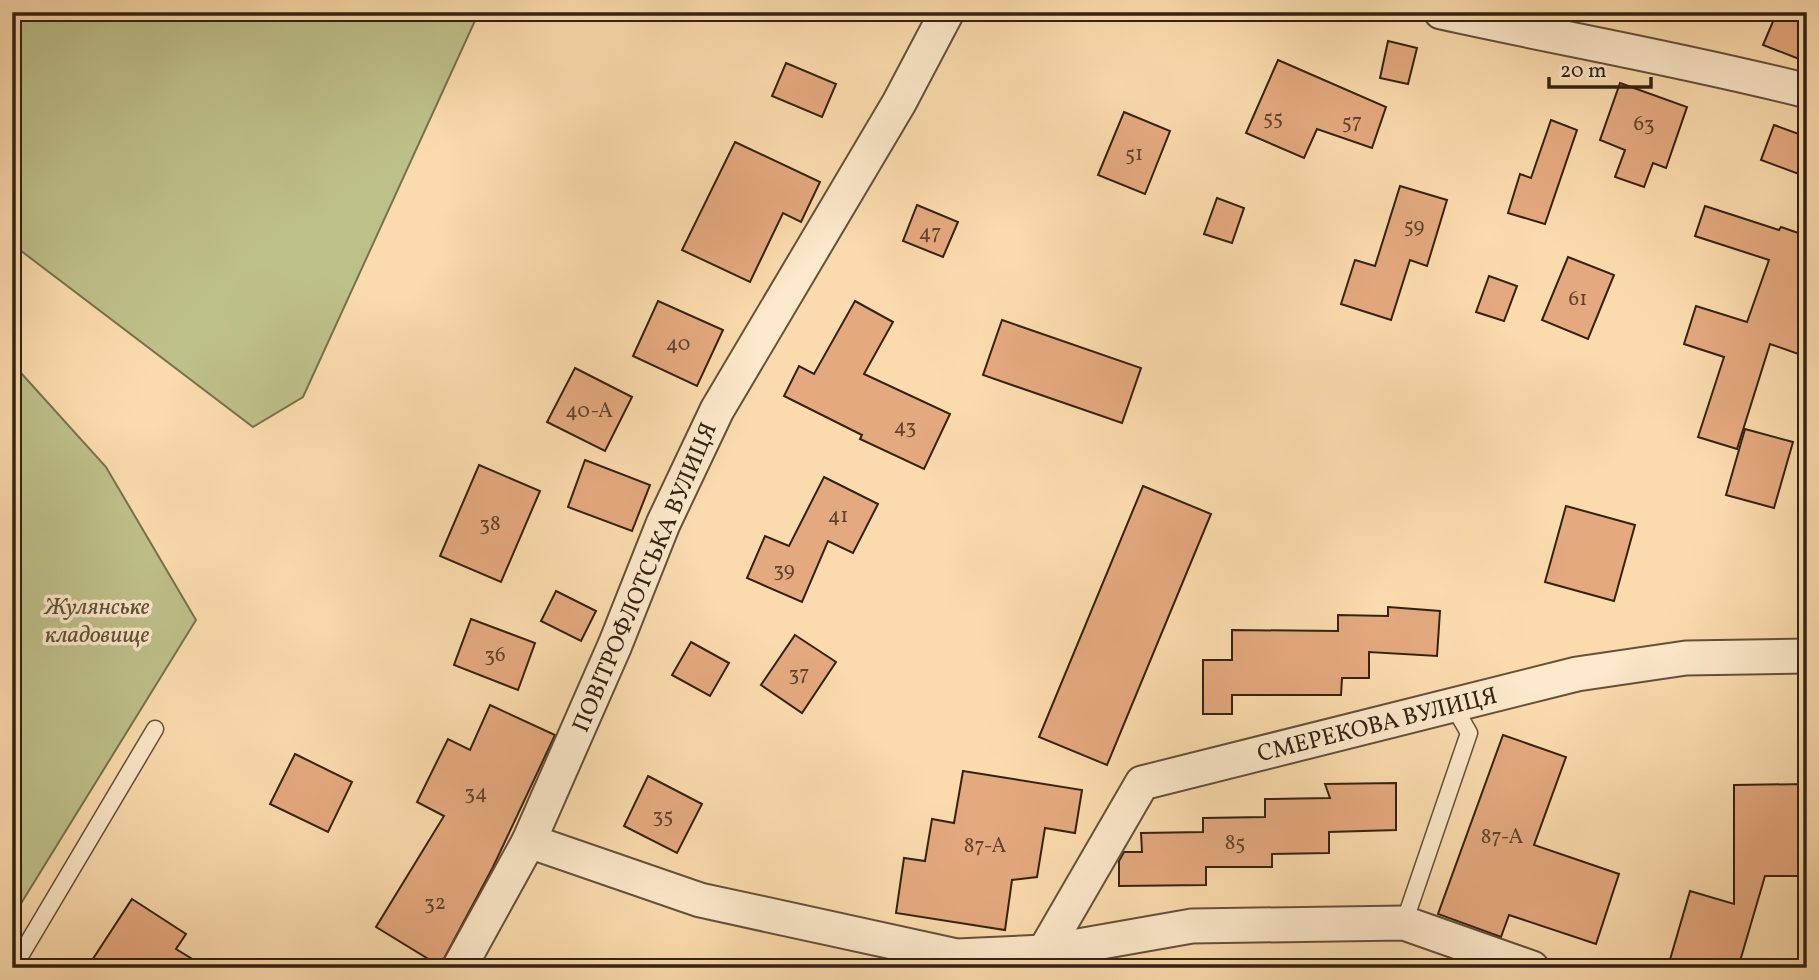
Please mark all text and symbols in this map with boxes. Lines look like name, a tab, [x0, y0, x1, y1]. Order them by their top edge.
scale bar	[1549, 46, 1651, 90]
text: 20 m	[1560, 57, 1606, 86]
house number: 55	[1263, 104, 1283, 133]
house number: 57	[1342, 108, 1362, 137]
house number: 63	[1633, 110, 1655, 139]
house number: 51	[1125, 140, 1143, 169]
house number: 59	[1404, 212, 1424, 241]
house number: 47	[919, 219, 941, 248]
house number: 61	[1569, 285, 1587, 314]
house number: 40	[666, 330, 690, 359]
house number: 40-А	[565, 397, 613, 426]
house number: 43	[894, 413, 916, 442]
street label: ПОВІТРОФЛОТСЬКА ВУЛИЦЯ	[565, 418, 727, 738]
house number: 41	[828, 502, 848, 531]
house number: 38	[479, 510, 501, 539]
house number: 39	[773, 556, 795, 585]
park label: Жулянське кладовище	[43, 591, 150, 653]
house number: 36	[484, 641, 506, 670]
house number: 37	[789, 660, 809, 689]
street label: СМЕРЕКОВА ВУЛИЦЯ	[1254, 680, 1501, 772]
house number: 34	[464, 779, 488, 808]
house number: 35	[653, 802, 673, 831]
house number: 87-А	[1481, 823, 1523, 852]
house number: 85	[1225, 829, 1245, 858]
house number: 87-А	[964, 832, 1006, 861]
house number: 32	[424, 889, 446, 918]

